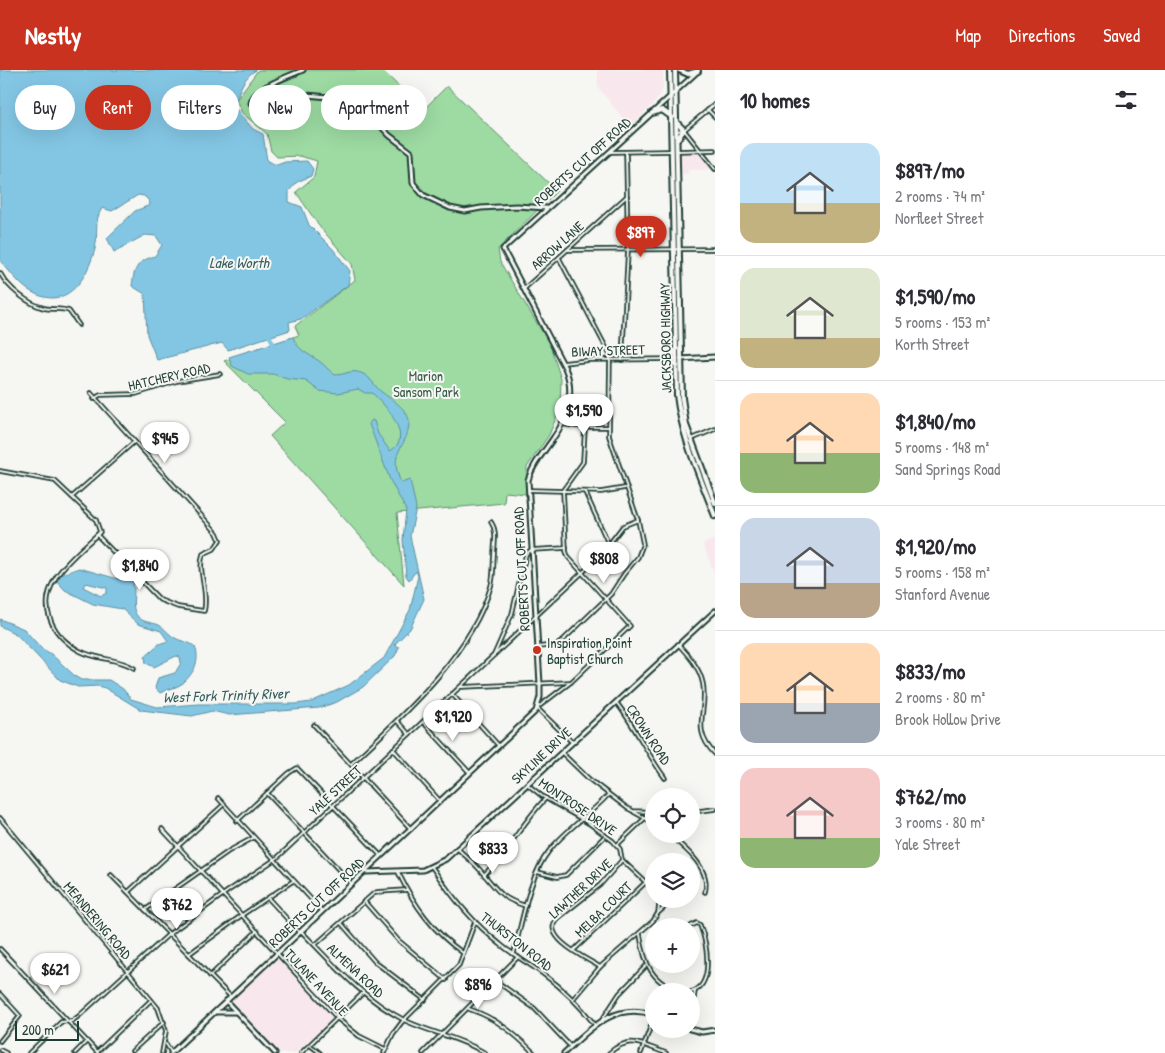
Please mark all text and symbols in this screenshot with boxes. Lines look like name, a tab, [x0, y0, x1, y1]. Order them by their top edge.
text: Nestly	[25, 19, 81, 51]
text: Map	[956, 23, 981, 48]
text: Directions	[1009, 23, 1075, 48]
text: Saved	[1103, 23, 1140, 48]
chip: Buy	[15, 85, 75, 130]
chip: Rent	[85, 85, 151, 130]
chip: Filters	[161, 85, 239, 130]
chip: New	[249, 85, 311, 130]
chip: Apartment	[321, 85, 427, 130]
text: 10 homes	[740, 86, 810, 115]
icon: filters	[1112, 86, 1140, 114]
street label: ROBERTS CUT OFF ROAD	[529, 112, 635, 210]
text: $897/mo	[895, 156, 964, 185]
icon: home	[780, 163, 840, 223]
text: 2 rooms · 74 m²	[895, 185, 985, 207]
text: Norfleet Street	[895, 207, 983, 229]
street label: ARROW LANE	[527, 216, 587, 274]
pin: $897	[611, 216, 671, 258]
text: $897	[627, 221, 655, 243]
water label: Lake Worth	[209, 252, 271, 273]
street label: JACKSBORO HIGHWAY	[655, 282, 675, 393]
text: $1,590/mo	[895, 282, 975, 311]
icon: home	[780, 288, 840, 348]
text: 5 rooms · 153 m²	[895, 311, 990, 333]
text: Korth Street	[895, 333, 969, 355]
street label: BIWAY STREET	[571, 339, 646, 361]
street label: HATCHERY ROAD	[126, 357, 212, 395]
park label: Marion Sansom Park	[393, 366, 459, 401]
pin: $1,590	[543, 394, 625, 436]
text: $1,590	[566, 399, 602, 421]
text: $1,840/mo	[895, 407, 976, 436]
icon: home	[780, 413, 840, 473]
pin: $945	[135, 422, 195, 464]
text: $945	[152, 427, 178, 449]
text: 5 rooms · 148 m²	[895, 436, 989, 458]
text: Sand Springs Road	[895, 458, 1000, 480]
street label: ROBERTS CUT OFF ROAD	[508, 506, 534, 632]
text: $1,920/mo	[895, 532, 976, 561]
icon: home	[780, 538, 840, 598]
pin: $808	[574, 542, 634, 584]
text: $808	[589, 547, 619, 569]
pin: $1,840	[99, 548, 181, 591]
text: $1,840	[121, 554, 159, 576]
text: 5 rooms · 158 m²	[895, 561, 990, 583]
text: Stanford Avenue	[895, 583, 990, 605]
place label: Inspiration Point Baptist Church	[547, 633, 632, 669]
marker: Inspiration Point Baptist Church	[531, 644, 543, 656]
text: $833/mo	[895, 657, 965, 686]
icon: home	[780, 663, 840, 723]
water label: West Fork Trinity River	[163, 682, 291, 708]
text: 2 rooms · 80 m²	[895, 686, 985, 708]
pin: $1,920	[412, 700, 494, 742]
street label: CROWN ROAD	[622, 700, 676, 768]
text: $1,920	[434, 705, 472, 727]
text: Brook Hollow Drive	[895, 708, 1001, 730]
street label: SKYLINE DRIVE	[507, 722, 575, 788]
street label: YALE STREET	[304, 760, 366, 819]
street label: MONTROSE DRIVE	[535, 773, 621, 839]
text: $762/mo	[895, 782, 966, 811]
map controls	[645, 788, 700, 1038]
button: locate	[645, 788, 700, 843]
icon: home	[780, 788, 840, 848]
text: 3 rooms · 80 m²	[895, 811, 985, 833]
pin: $833	[463, 832, 523, 874]
text: Yale Street	[895, 833, 960, 855]
text: $833	[478, 837, 508, 859]
street label: ROBERTS CUT OFF ROAD	[264, 852, 368, 951]
button: layers	[645, 853, 700, 908]
street label: LAWTHER DRIVE	[544, 854, 616, 922]
street label: MEANDERING ROAD	[60, 877, 136, 963]
street label: MELBA COURT	[570, 877, 636, 941]
pin: $762	[147, 888, 207, 930]
text: $762	[162, 893, 192, 915]
street label: THURSTON ROAD	[477, 907, 557, 975]
button: +	[645, 918, 700, 973]
street label: ALMENA ROAD	[323, 939, 389, 1002]
street label: TULANE AVENUE	[281, 944, 353, 1020]
pin: $621	[25, 952, 85, 995]
text: $621	[41, 958, 69, 980]
pin: $896	[448, 968, 508, 1010]
text: $896	[464, 973, 492, 995]
button: −	[645, 983, 700, 1038]
scale bar	[15, 1018, 79, 1041]
text: 200 m	[22, 1020, 54, 1039]

